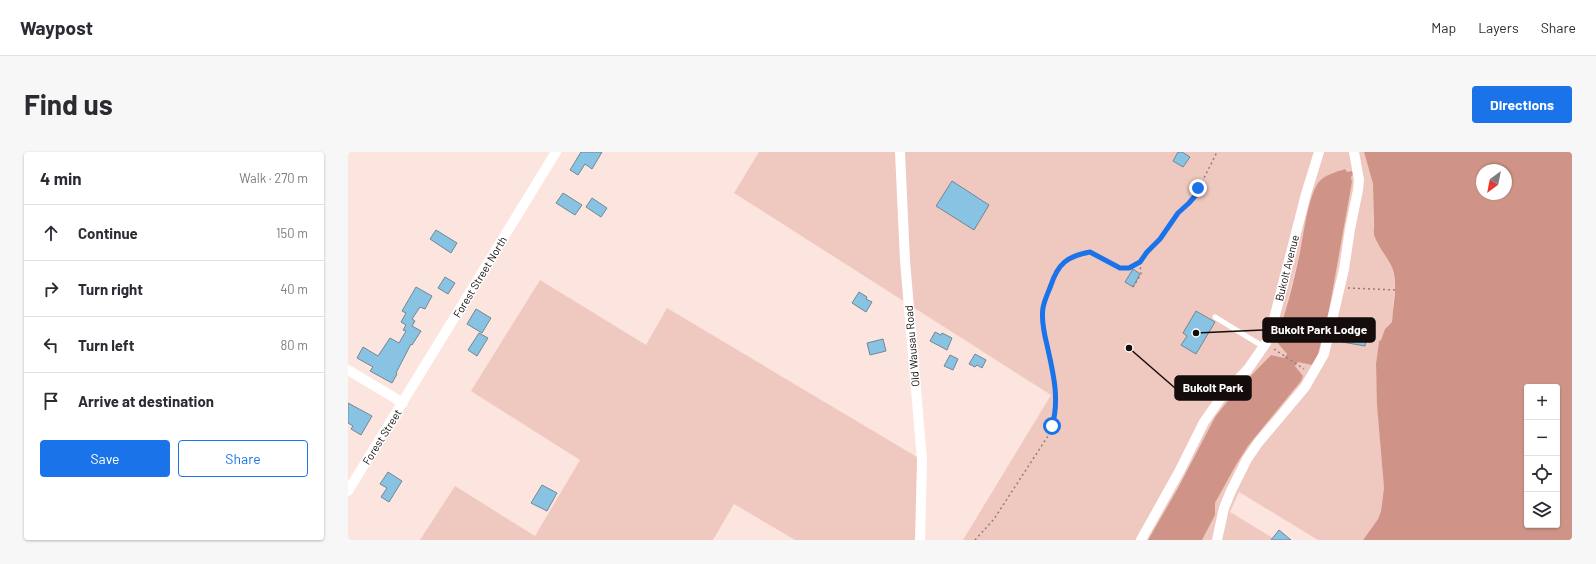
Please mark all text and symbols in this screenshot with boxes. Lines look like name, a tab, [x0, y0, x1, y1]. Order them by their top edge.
text: Waypost	[20, 16, 93, 39]
text: Map	[1431, 19, 1456, 36]
text: Layers	[1478, 19, 1519, 36]
text: Share	[1541, 19, 1576, 36]
button: Directions	[1472, 86, 1572, 123]
text: Find us	[24, 87, 113, 121]
north arrow	[1476, 164, 1512, 200]
text: 4 min	[40, 168, 82, 188]
text: Walk · 270 m	[239, 170, 308, 186]
route end	[1189, 179, 1207, 197]
icon: ahead	[40, 222, 62, 244]
text: Continue	[78, 224, 138, 242]
text: 150 m	[276, 225, 308, 241]
street label: Bukolt Avenue	[1272, 233, 1301, 302]
street label: Forest Street North	[450, 234, 509, 320]
icon: right	[40, 278, 62, 300]
text: Turn right	[78, 280, 143, 298]
text: 40 m	[280, 281, 308, 297]
street label: Old Wausau Road	[901, 305, 922, 387]
callout: Bukolt Park Lodge	[1263, 318, 1375, 342]
text: Bukolt Park Lodge	[1271, 322, 1368, 336]
icon: left	[40, 334, 62, 356]
text: Turn left	[78, 336, 134, 354]
text: 80 m	[281, 337, 308, 353]
callout: Bukolt Park	[1175, 376, 1251, 400]
text: Bukolt Park	[1183, 380, 1244, 394]
map controls	[1524, 384, 1560, 528]
button: +	[1524, 384, 1560, 420]
icon: arrive	[40, 390, 62, 412]
text: Arrive at destination	[78, 392, 214, 410]
street label: Forest Street	[359, 407, 404, 467]
route start	[1043, 417, 1061, 435]
button: −	[1524, 420, 1560, 456]
button: Save	[40, 440, 170, 477]
button: Share	[178, 440, 308, 477]
button: locate	[1524, 456, 1560, 492]
button: layers	[1524, 492, 1560, 528]

